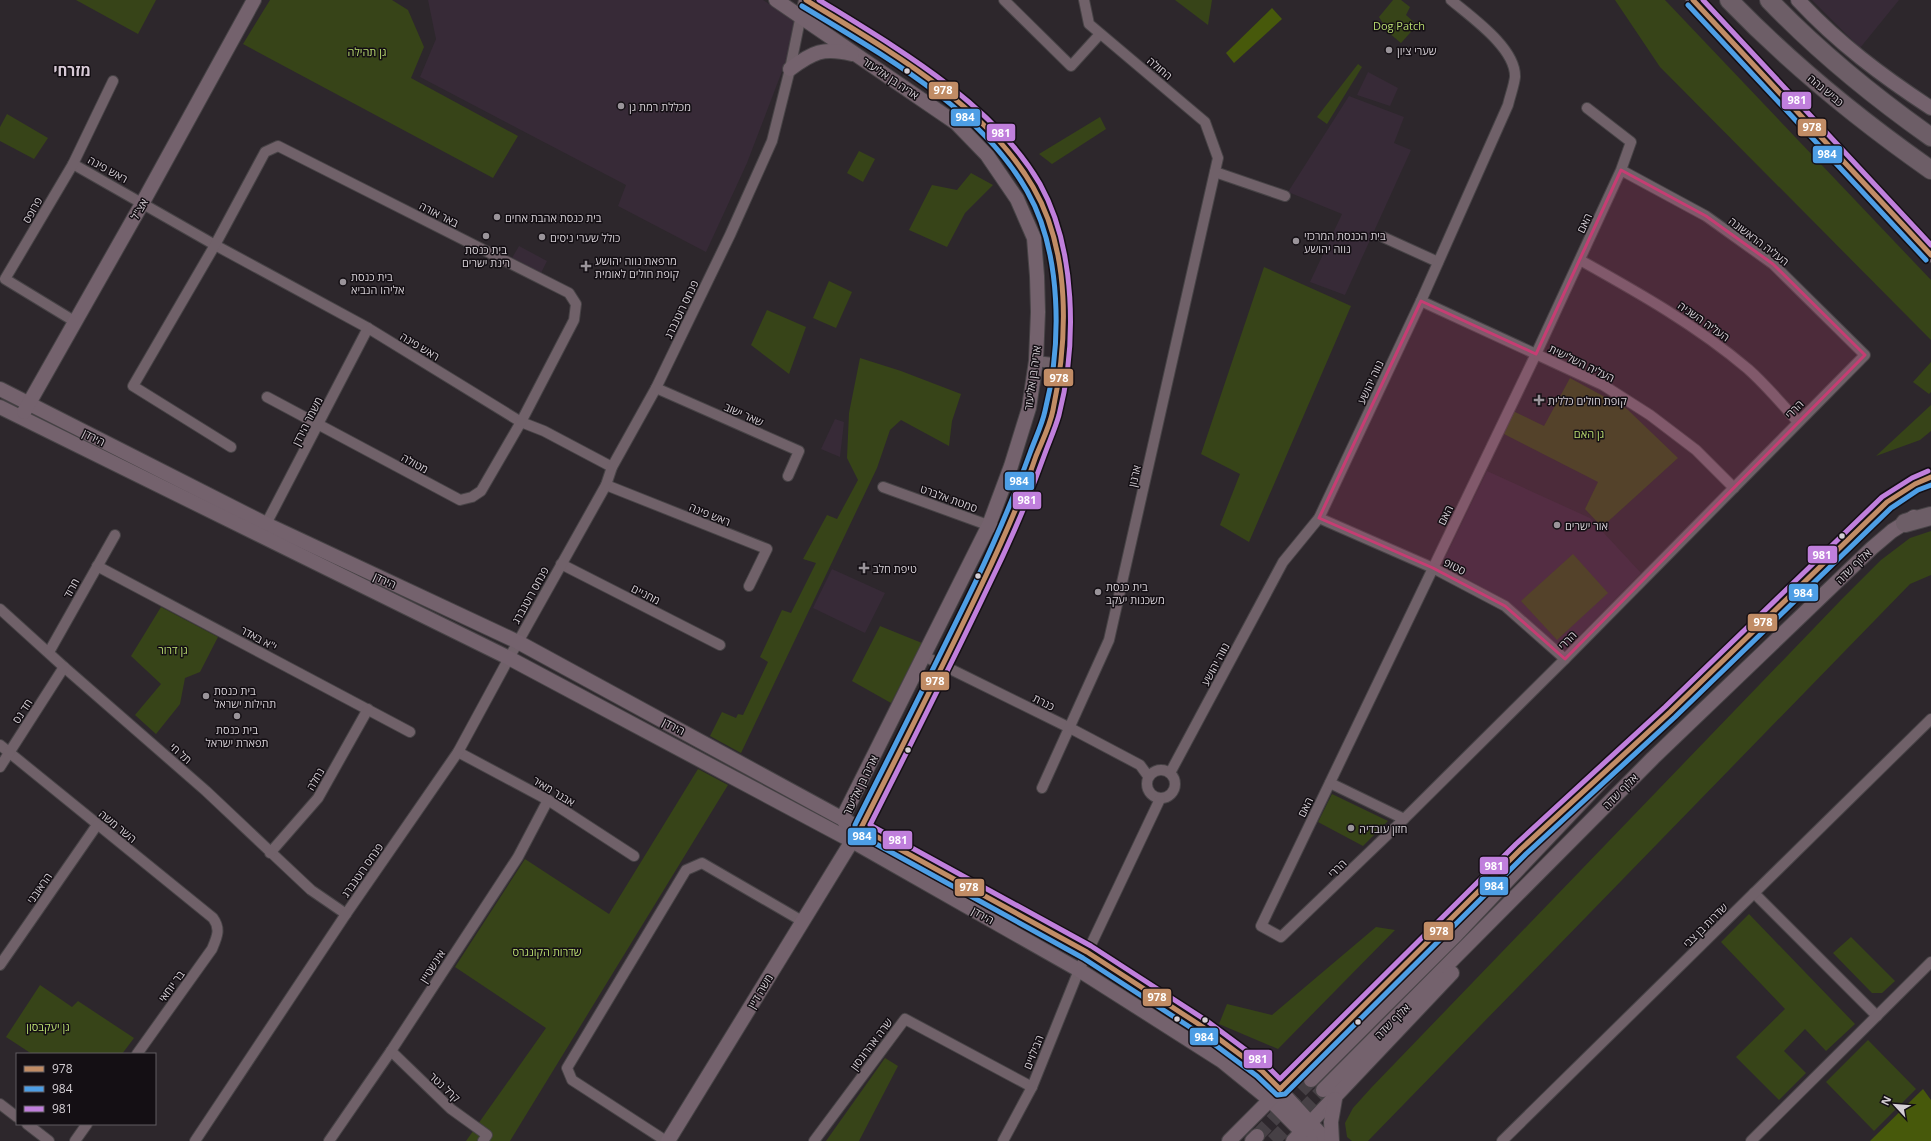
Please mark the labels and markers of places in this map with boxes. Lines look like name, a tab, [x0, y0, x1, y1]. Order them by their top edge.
place label: שערי ציון	[1397, 43, 1437, 58]
marker: שערי ציון	[1384, 45, 1394, 55]
unlabelled marker	[902, 66, 912, 76]
place label: מכללת רמת גן	[629, 99, 691, 114]
marker: מכללת רמת גן	[616, 101, 626, 111]
place label: בית כנסת אהבת אחים	[505, 210, 602, 225]
marker: בית כנסת אהבת אחים	[492, 212, 502, 222]
place label: בית הכנסת המרכזי נווה יהושע	[1304, 228, 1386, 256]
place label: כולל שערי ניסים	[550, 230, 620, 245]
marker: בית כנסת רינת ישרים	[481, 231, 491, 241]
marker: כולל שערי ניסים	[537, 232, 547, 242]
marker: בית הכנסת המרכזי נווה יהושע	[1291, 236, 1301, 246]
place label: בית כנסת רינת ישרים	[462, 242, 510, 270]
place label: מרפאת נווה יהושע קופת חולים לאומית	[595, 253, 680, 281]
marker: מרפאת נווה יהושע קופת חולים לאומית	[580, 260, 592, 272]
place label: בית כנסת אליהו הנביא	[351, 269, 405, 297]
marker: בית כנסת אליהו הנביא	[338, 277, 348, 287]
place label: קופת חולים כללית	[1548, 393, 1627, 408]
marker: קופת חולים כללית	[1533, 394, 1545, 406]
place label: אור ישרים	[1565, 518, 1608, 533]
marker: אור ישרים	[1552, 520, 1562, 530]
unlabelled marker	[1837, 531, 1847, 541]
place label: טיפת חלב	[873, 561, 917, 576]
marker: טיפת חלב	[858, 562, 870, 574]
unlabelled marker	[973, 571, 983, 581]
place label: בית כנסת משכנות יעקב	[1106, 579, 1165, 607]
marker: בית כנסת משכנות יעקב	[1093, 587, 1103, 597]
place label: בית כנסת תהילות ישראל	[214, 683, 276, 711]
marker: בית כנסת תהילות ישראל	[201, 691, 211, 701]
marker: בית כנסת תפארת ישראל	[232, 711, 242, 721]
place label: בית כנסת תפארת ישראל	[205, 722, 269, 750]
unlabelled marker	[903, 745, 913, 755]
place label: חזון עובדיה	[1359, 821, 1407, 836]
marker: חזון עובדיה	[1346, 823, 1356, 833]
unlabelled marker	[1172, 1014, 1182, 1024]
unlabelled marker	[1200, 1015, 1210, 1025]
unlabelled marker	[1353, 1017, 1363, 1027]

